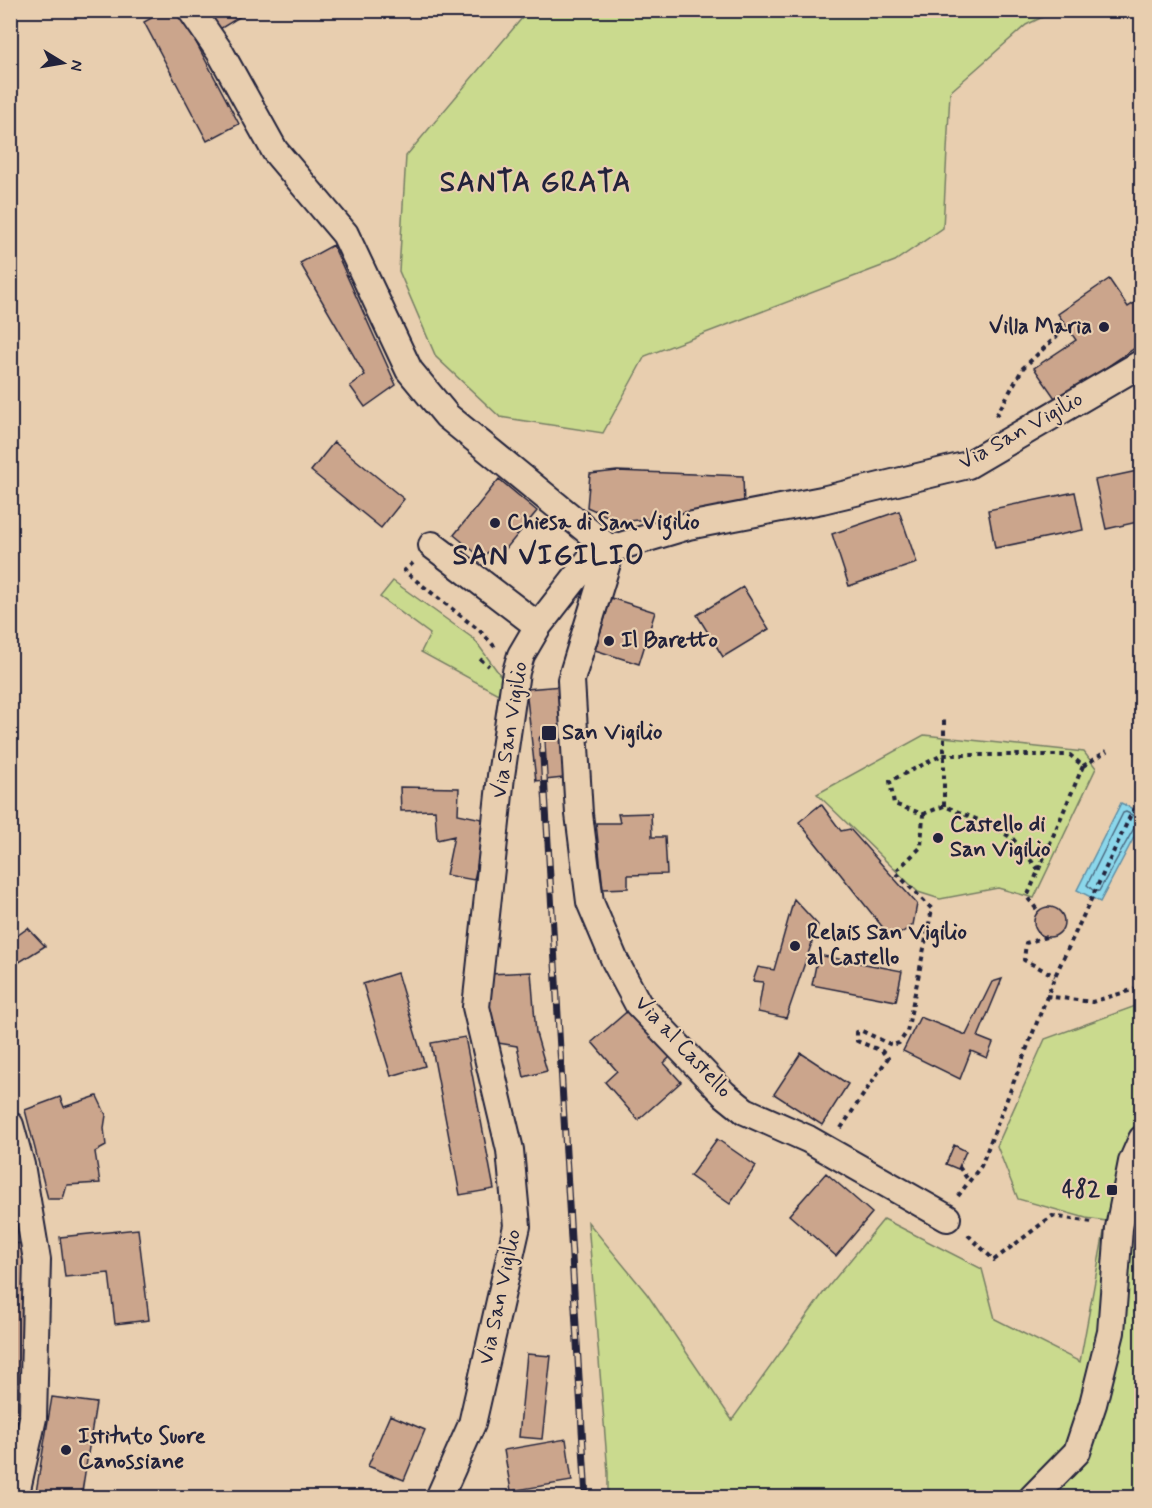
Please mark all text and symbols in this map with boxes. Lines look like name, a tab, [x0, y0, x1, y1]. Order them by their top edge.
north arrow	[33, 33, 93, 93]
text: N	[65, 58, 88, 73]
district label: SANTA GRATA	[440, 165, 632, 202]
place label: Villa Maria	[989, 313, 1092, 341]
marker: Villa Maria	[1097, 320, 1111, 334]
street label: Via San Vigilio	[954, 385, 1089, 478]
place label: Chiesa di San Vigilio	[507, 509, 700, 541]
marker: Chiesa di San Vigilio	[488, 516, 502, 530]
district label: SAN VIGILIO	[452, 538, 646, 575]
place label: Il Baretto	[621, 627, 718, 655]
marker: Il Baretto	[602, 634, 616, 648]
street label: Via San Vigilio	[485, 660, 536, 801]
place label: San Vigilio	[562, 719, 663, 748]
marker: San Vigilio	[540, 724, 558, 742]
place label: Castello di San Vigilio	[950, 811, 1051, 865]
marker: Castello di San Vigilio	[931, 831, 945, 845]
place label: Relais San Vigilio al Castello	[807, 919, 967, 972]
marker: Relais San Vigilio al Castello	[788, 939, 802, 953]
street label: Via al Castello	[628, 990, 738, 1104]
place label: 482	[1062, 1176, 1100, 1204]
marker: 482	[1105, 1183, 1119, 1197]
street label: Via San Vigilio	[472, 1227, 529, 1368]
place label: Istituto Suore Canossiane	[78, 1423, 206, 1476]
marker: Istituto Suore Canossiane	[59, 1443, 73, 1457]

